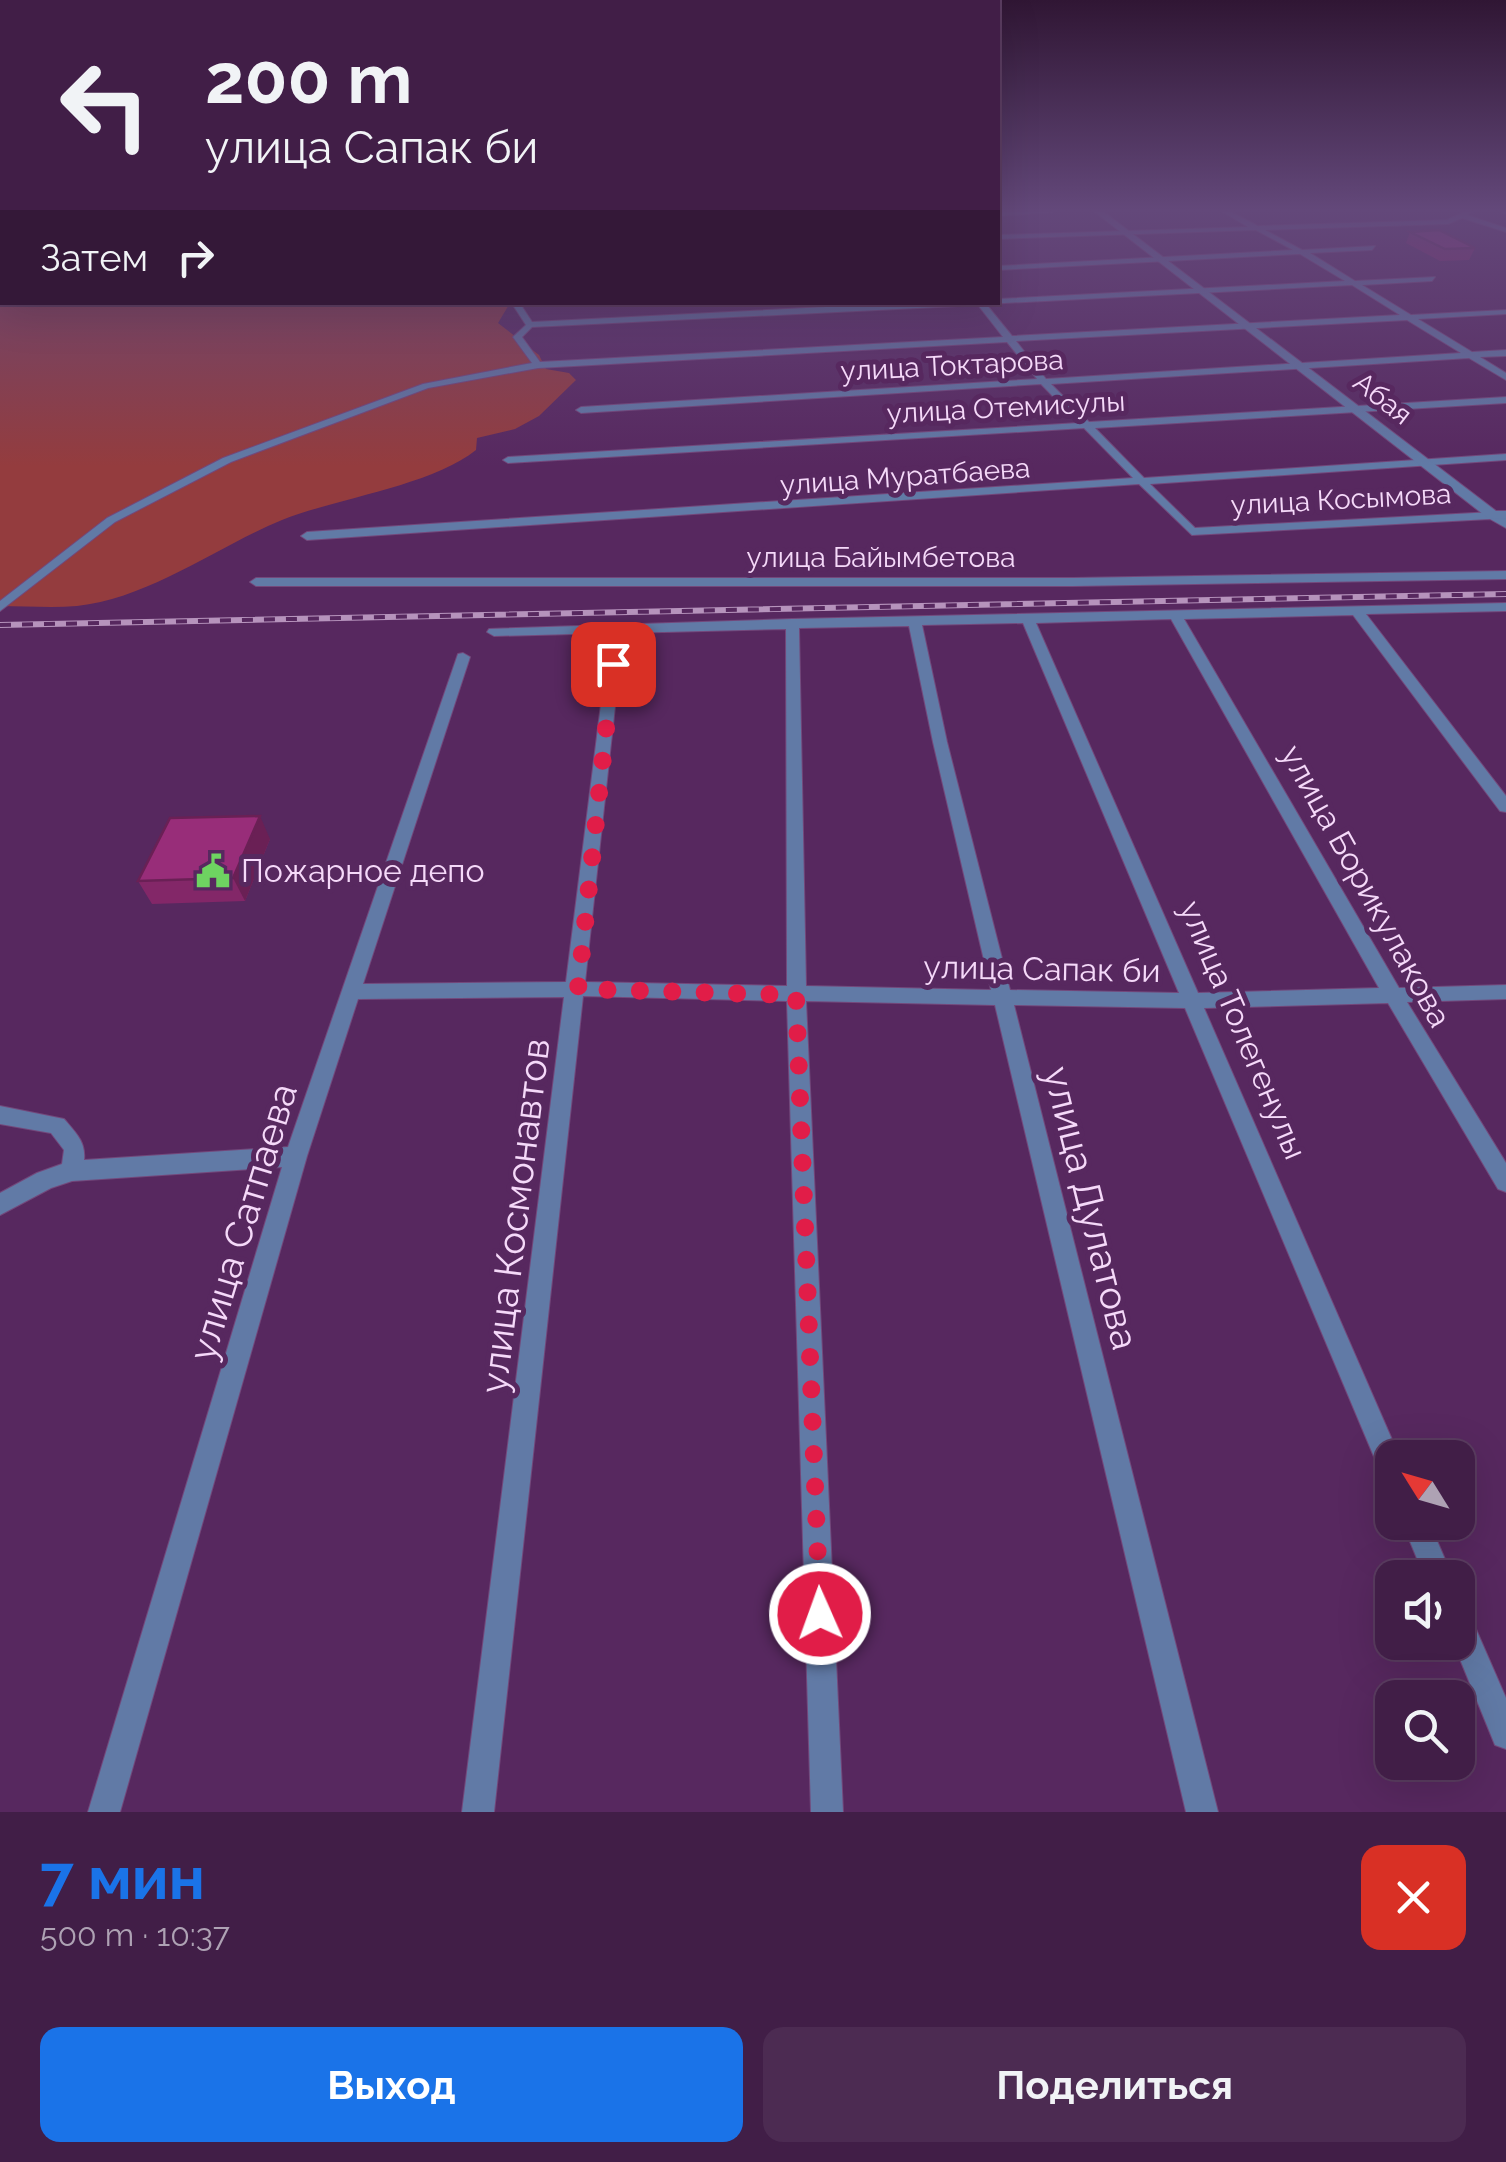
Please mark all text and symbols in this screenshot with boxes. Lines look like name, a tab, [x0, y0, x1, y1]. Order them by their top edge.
text: 200 m	[205, 37, 412, 119]
icon: left	[40, 40, 170, 170]
text: улица Сапак би	[205, 121, 538, 174]
icon: right	[168, 230, 223, 285]
text: Затем	[40, 235, 148, 280]
street label: улица Токтарова	[840, 343, 1064, 388]
street label: Абая	[1347, 365, 1419, 431]
street label: улица Отемисулы	[886, 385, 1126, 430]
street label: улица Муратбаева	[779, 451, 1031, 502]
street label: улица Косымова	[1230, 477, 1452, 522]
street label: улица Байымбетова	[747, 541, 1015, 574]
pin	[571, 622, 656, 707]
icon: arrive	[586, 637, 641, 692]
street label: улица Борикулакова	[1274, 738, 1459, 1033]
public building icon: Пожарное депо	[194, 852, 232, 890]
place label: Пожарное депо	[241, 852, 485, 889]
street label: улица Толегенулы	[1172, 895, 1315, 1165]
street label: улица Сапак би	[923, 948, 1161, 989]
street label: улица Космонавтов	[470, 1036, 559, 1396]
street label: улица Дулатова	[1035, 1062, 1148, 1354]
street label: улица Сатпаева	[179, 1078, 306, 1366]
north arrow	[1375, 1440, 1475, 1540]
map controls	[1375, 1440, 1475, 1780]
button: sound	[1375, 1560, 1475, 1660]
position arrow	[768, 1562, 872, 1666]
button: search	[1375, 1680, 1475, 1780]
text: 7 мин	[40, 1843, 205, 1913]
button: close	[1361, 1845, 1466, 1950]
text: 500 m · 10:37	[40, 1916, 230, 1953]
button: Выход	[40, 2027, 743, 2142]
button: Поделиться	[763, 2027, 1466, 2142]

